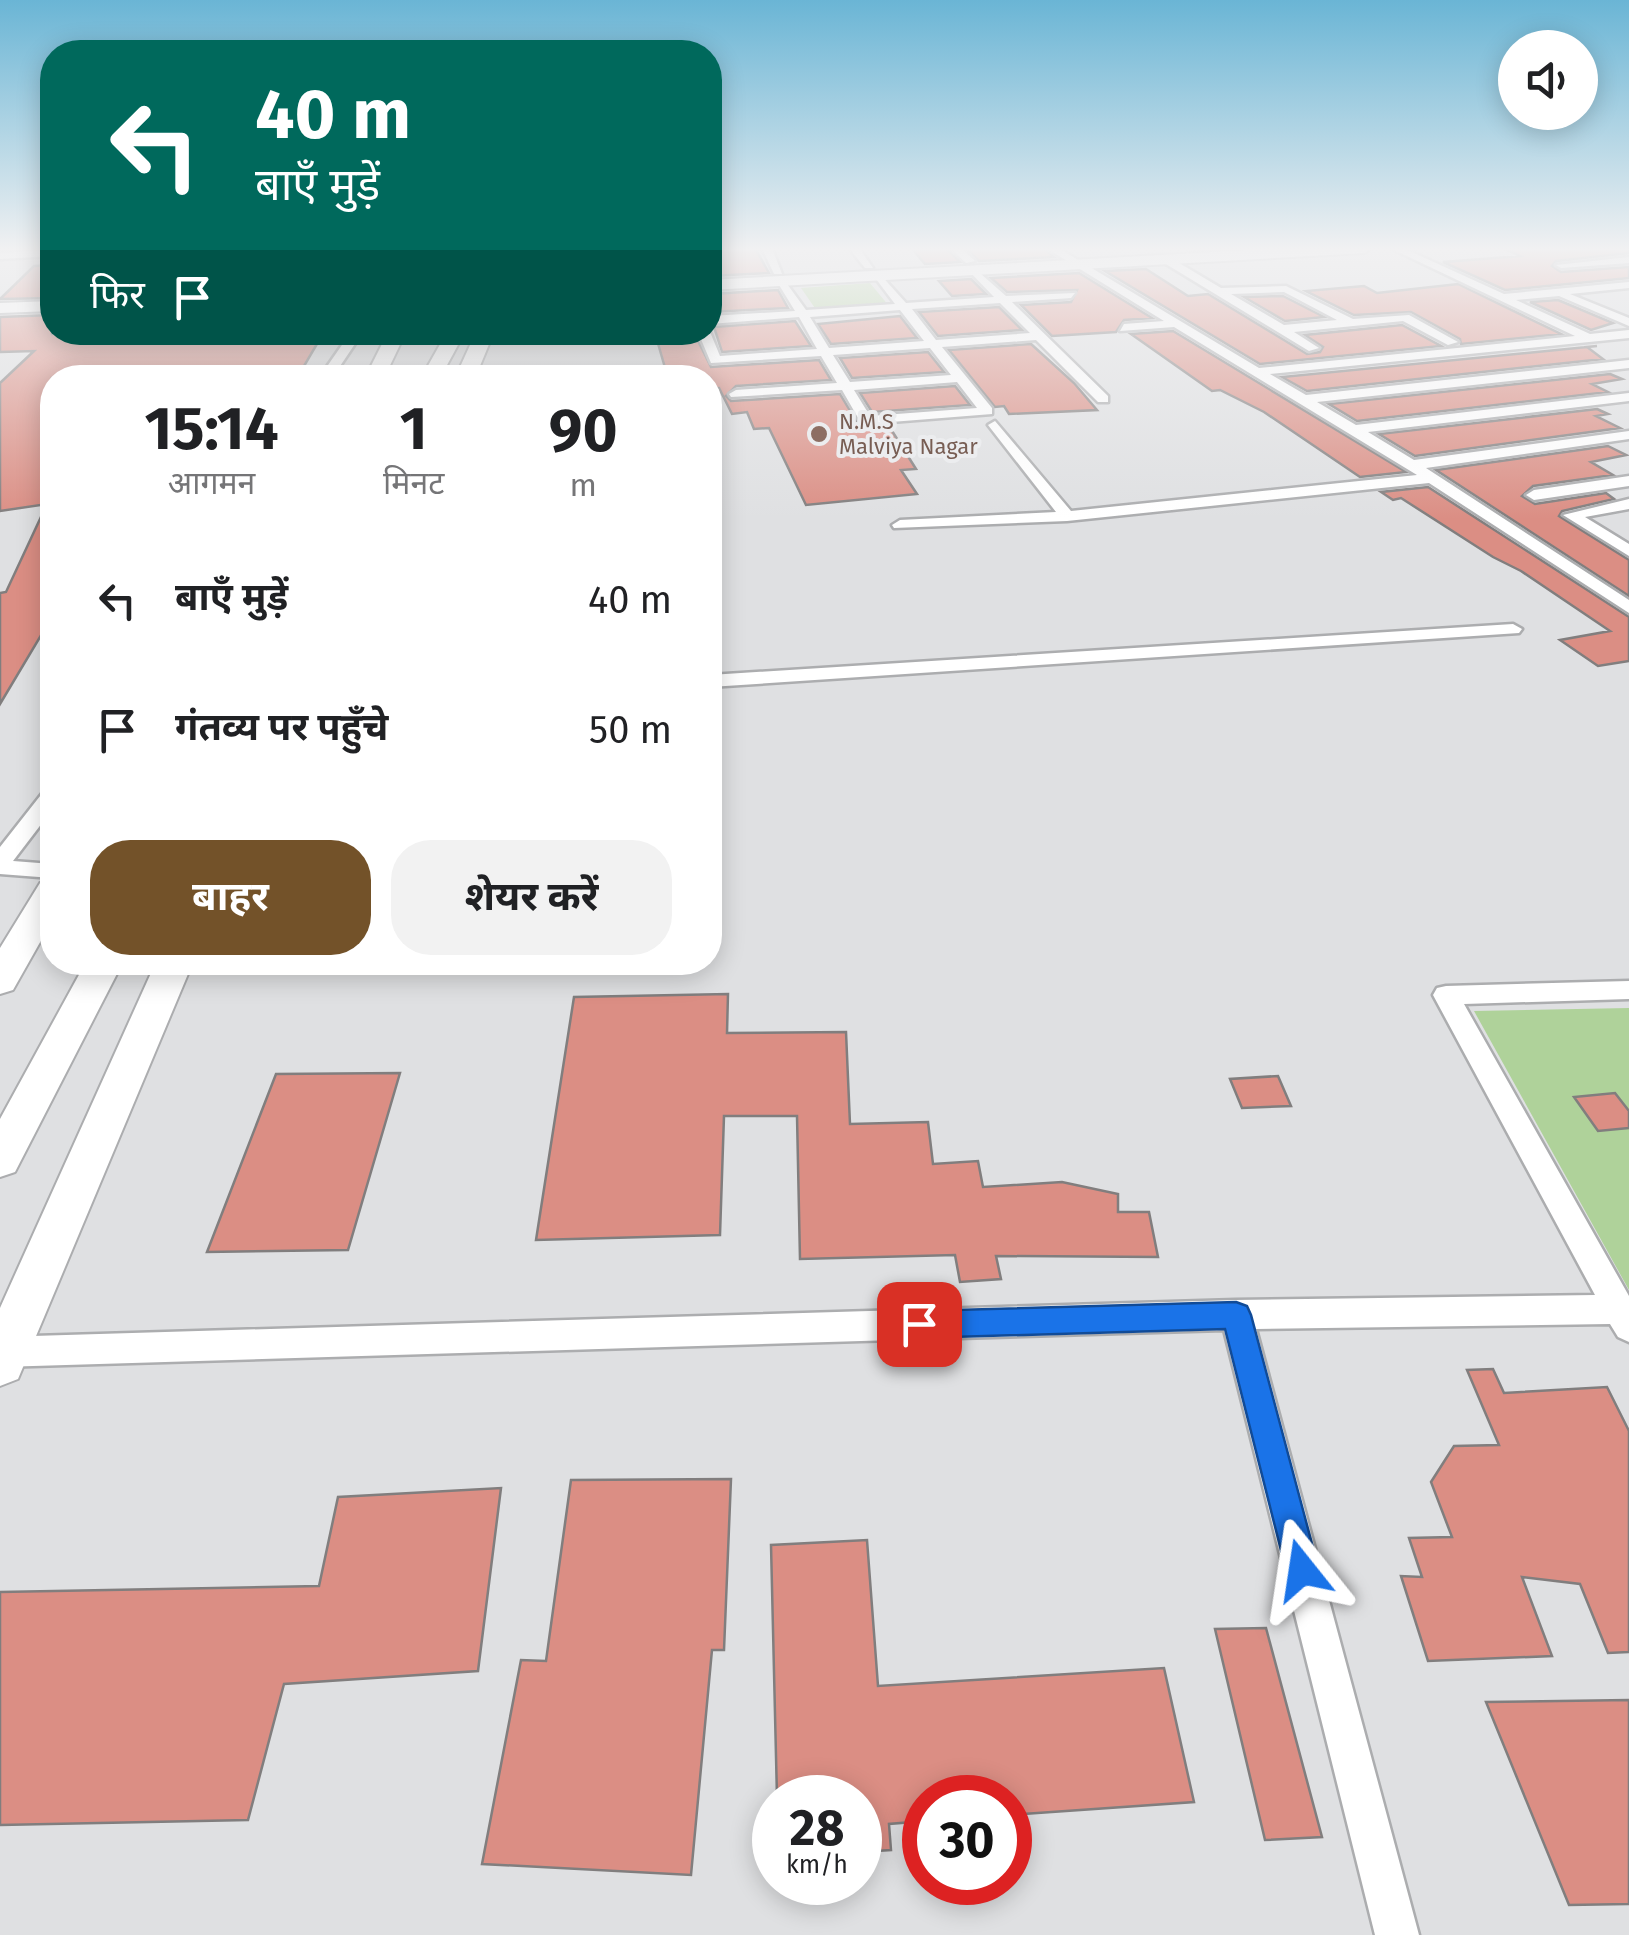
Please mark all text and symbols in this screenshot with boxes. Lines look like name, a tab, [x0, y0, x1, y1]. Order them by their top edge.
map controls	[1498, 30, 1598, 130]
button: sound	[1498, 30, 1598, 130]
text: 40 m	[255, 73, 411, 157]
icon: left	[90, 80, 220, 210]
text: बाएँ मुड़ें	[255, 158, 380, 212]
icon: arrive	[165, 270, 220, 325]
text: फिर	[90, 272, 145, 318]
text: 15:14	[144, 393, 279, 465]
text: 1	[400, 393, 428, 465]
text: 90	[549, 395, 618, 467]
place label: N.M.S Malviya Nagar	[839, 408, 978, 460]
marker: N.M.S Malviya Nagar	[808, 423, 830, 445]
text: आगमन	[168, 464, 255, 502]
text: मिनट	[383, 464, 444, 502]
text: m	[569, 466, 597, 504]
icon: left	[90, 573, 145, 628]
text: बाएँ मुड़ें	[175, 574, 288, 620]
text: 40 m	[588, 577, 672, 623]
icon: arrive	[90, 703, 145, 758]
text: गंतव्य पर पहुँचे	[175, 704, 388, 750]
text: 50 m	[589, 707, 672, 753]
button: बाहर	[90, 840, 371, 955]
button: शेयर करें	[391, 840, 672, 955]
pin	[877, 1282, 962, 1367]
icon: arrive	[892, 1297, 947, 1352]
position arrow	[1250, 1518, 1354, 1622]
speed limit sign: 30	[902, 1775, 1032, 1905]
text: 28	[790, 1798, 844, 1858]
text: km/h	[786, 1850, 848, 1880]

